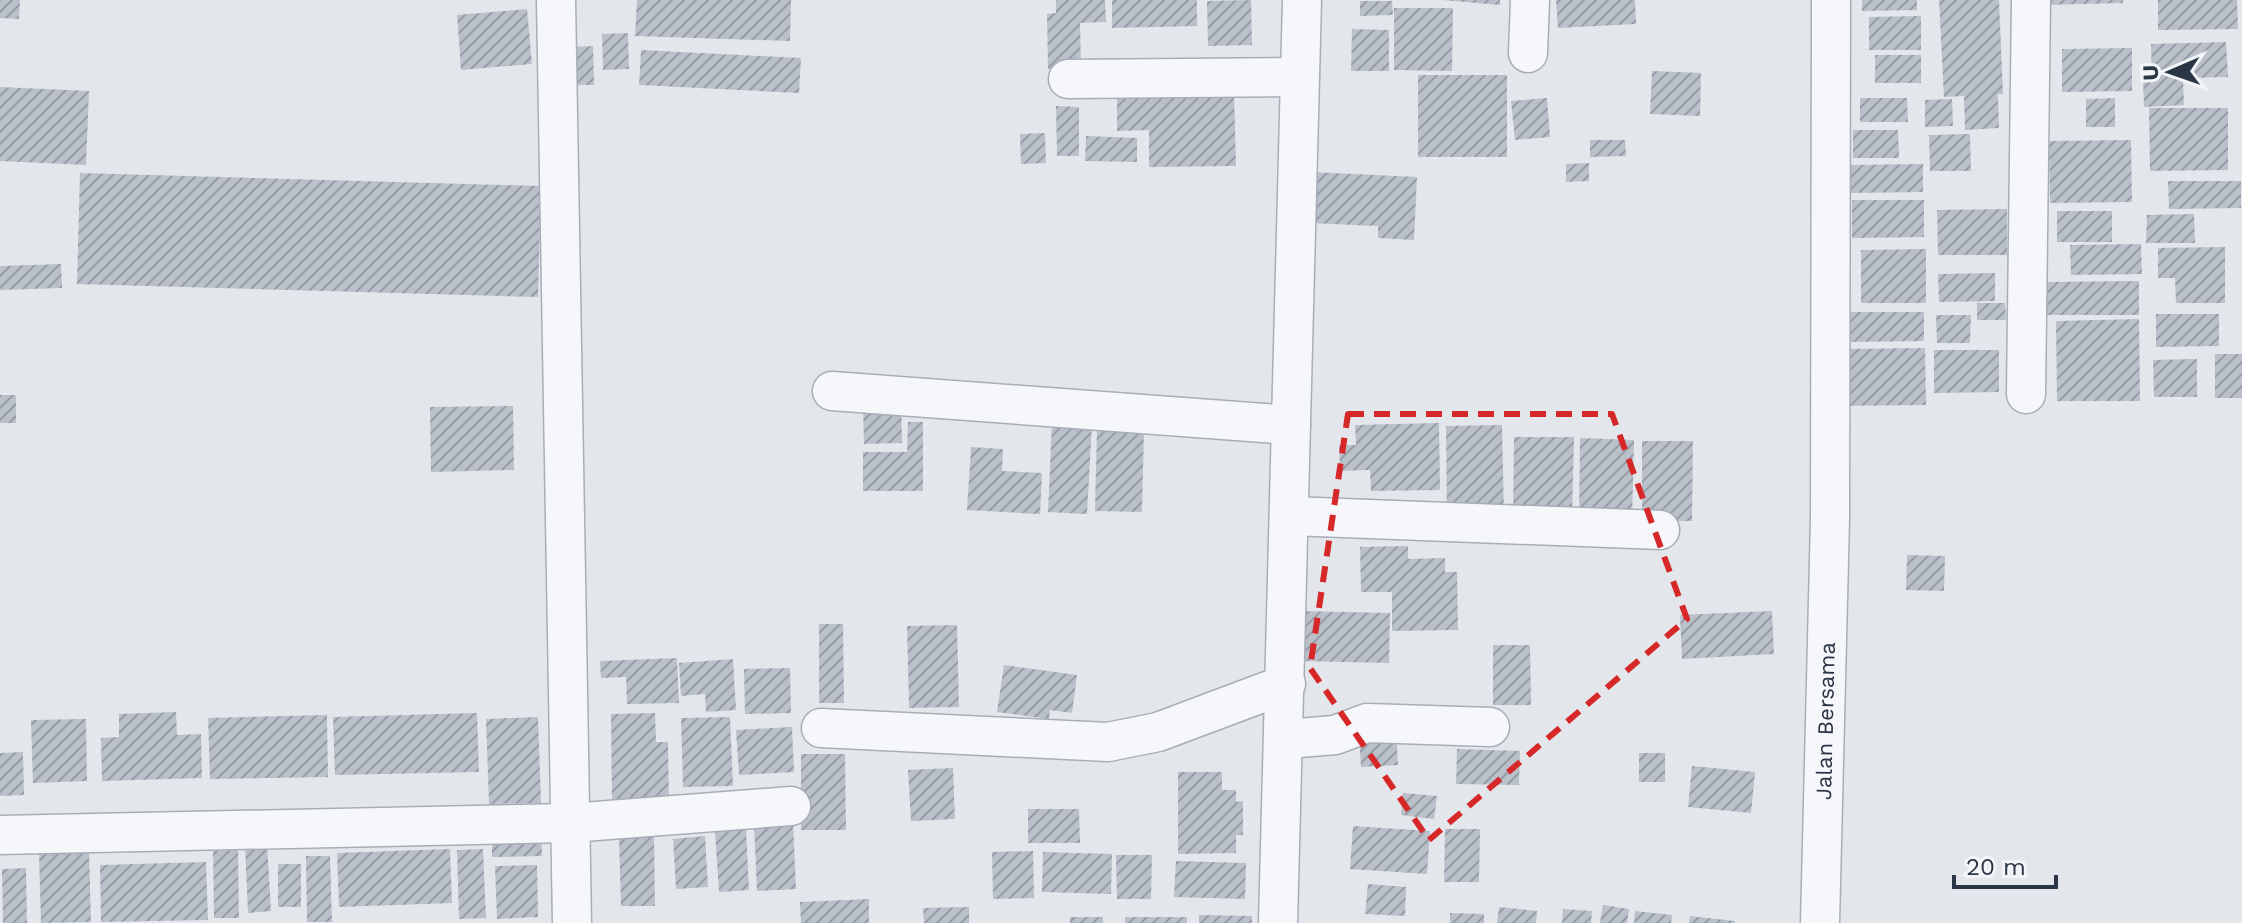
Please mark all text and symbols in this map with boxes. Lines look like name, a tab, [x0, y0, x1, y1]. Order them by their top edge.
north arrow	[2130, 32, 2210, 112]
text: U	[2138, 64, 2163, 81]
street label: Jalan Bersama	[1811, 642, 1840, 800]
scale bar	[1954, 839, 2056, 889]
text: 20 m	[1966, 853, 2026, 881]

